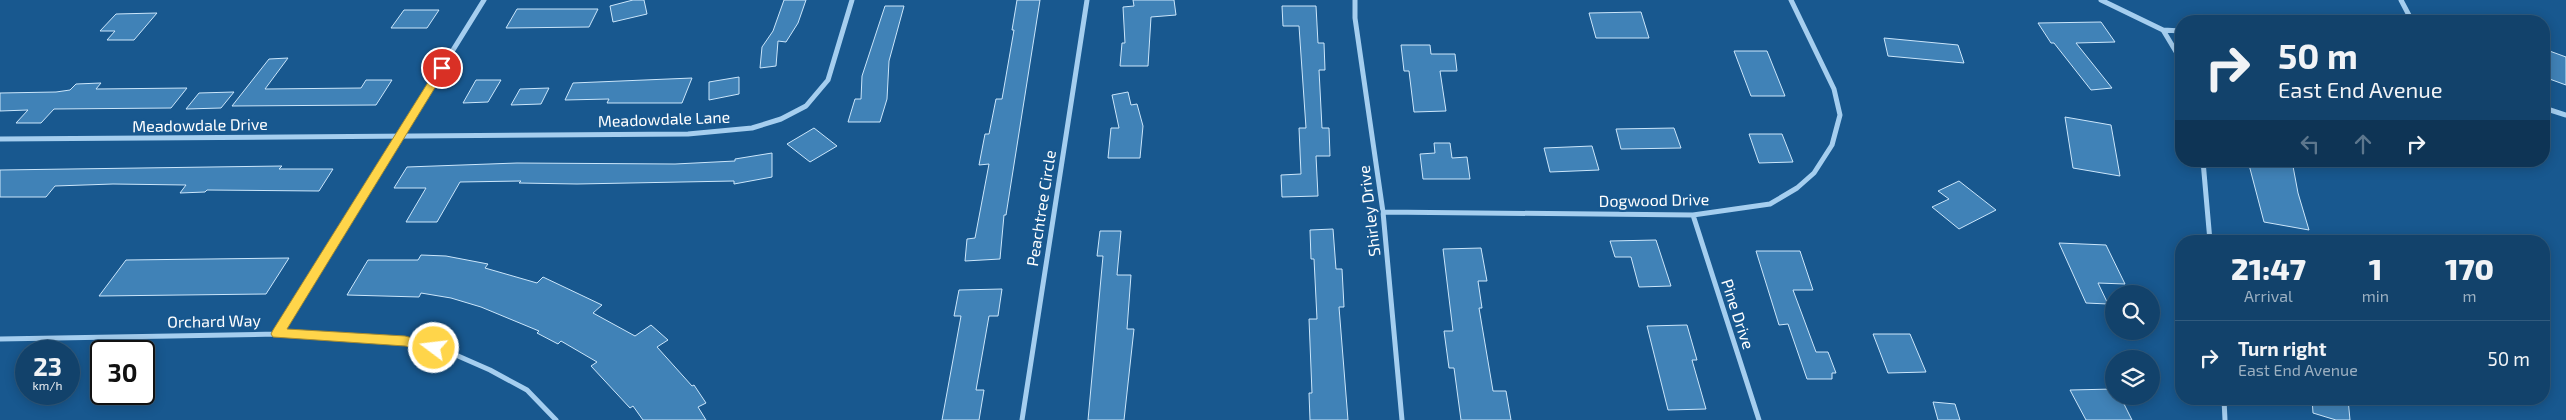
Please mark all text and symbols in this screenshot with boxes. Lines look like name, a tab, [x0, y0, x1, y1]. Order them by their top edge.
text: 50 m	[2278, 34, 2358, 76]
icon: right	[2195, 35, 2260, 100]
pin	[421, 47, 463, 89]
icon: arrive	[428, 54, 456, 82]
text: East End Avenue	[2278, 76, 2443, 102]
street label: Meadowdale Lane	[597, 107, 731, 130]
street label: Meadowdale Drive	[132, 114, 268, 135]
icon: left	[2296, 130, 2324, 158]
icon: ahead	[2349, 130, 2377, 158]
icon: right	[2402, 130, 2430, 158]
street label: Peachtree Circle	[1022, 148, 1059, 267]
street label: Shirley Drive	[1353, 164, 1384, 258]
street label: Dogwood Drive	[1598, 189, 1709, 210]
text: 21:47	[2231, 250, 2306, 286]
text: 1	[2369, 250, 2382, 286]
text: 170	[2445, 250, 2494, 286]
street label: Pine Drive	[1718, 276, 1759, 351]
map controls	[2105, 285, 2160, 405]
button: search	[2105, 285, 2160, 340]
text: Arrival	[2244, 286, 2293, 305]
text: min	[2362, 286, 2389, 305]
text: m	[2462, 286, 2477, 305]
street label: Orchard Way	[167, 310, 262, 331]
position arrow	[407, 321, 459, 373]
text: Turn right	[2238, 337, 2326, 360]
speed limit sign: 30	[90, 340, 155, 405]
icon: right	[2195, 344, 2223, 372]
text: 50 m	[2487, 347, 2530, 370]
button: layers	[2105, 350, 2160, 405]
text: 23	[33, 351, 62, 381]
text: East End Avenue	[2238, 360, 2358, 379]
text: km/h	[33, 378, 62, 392]

